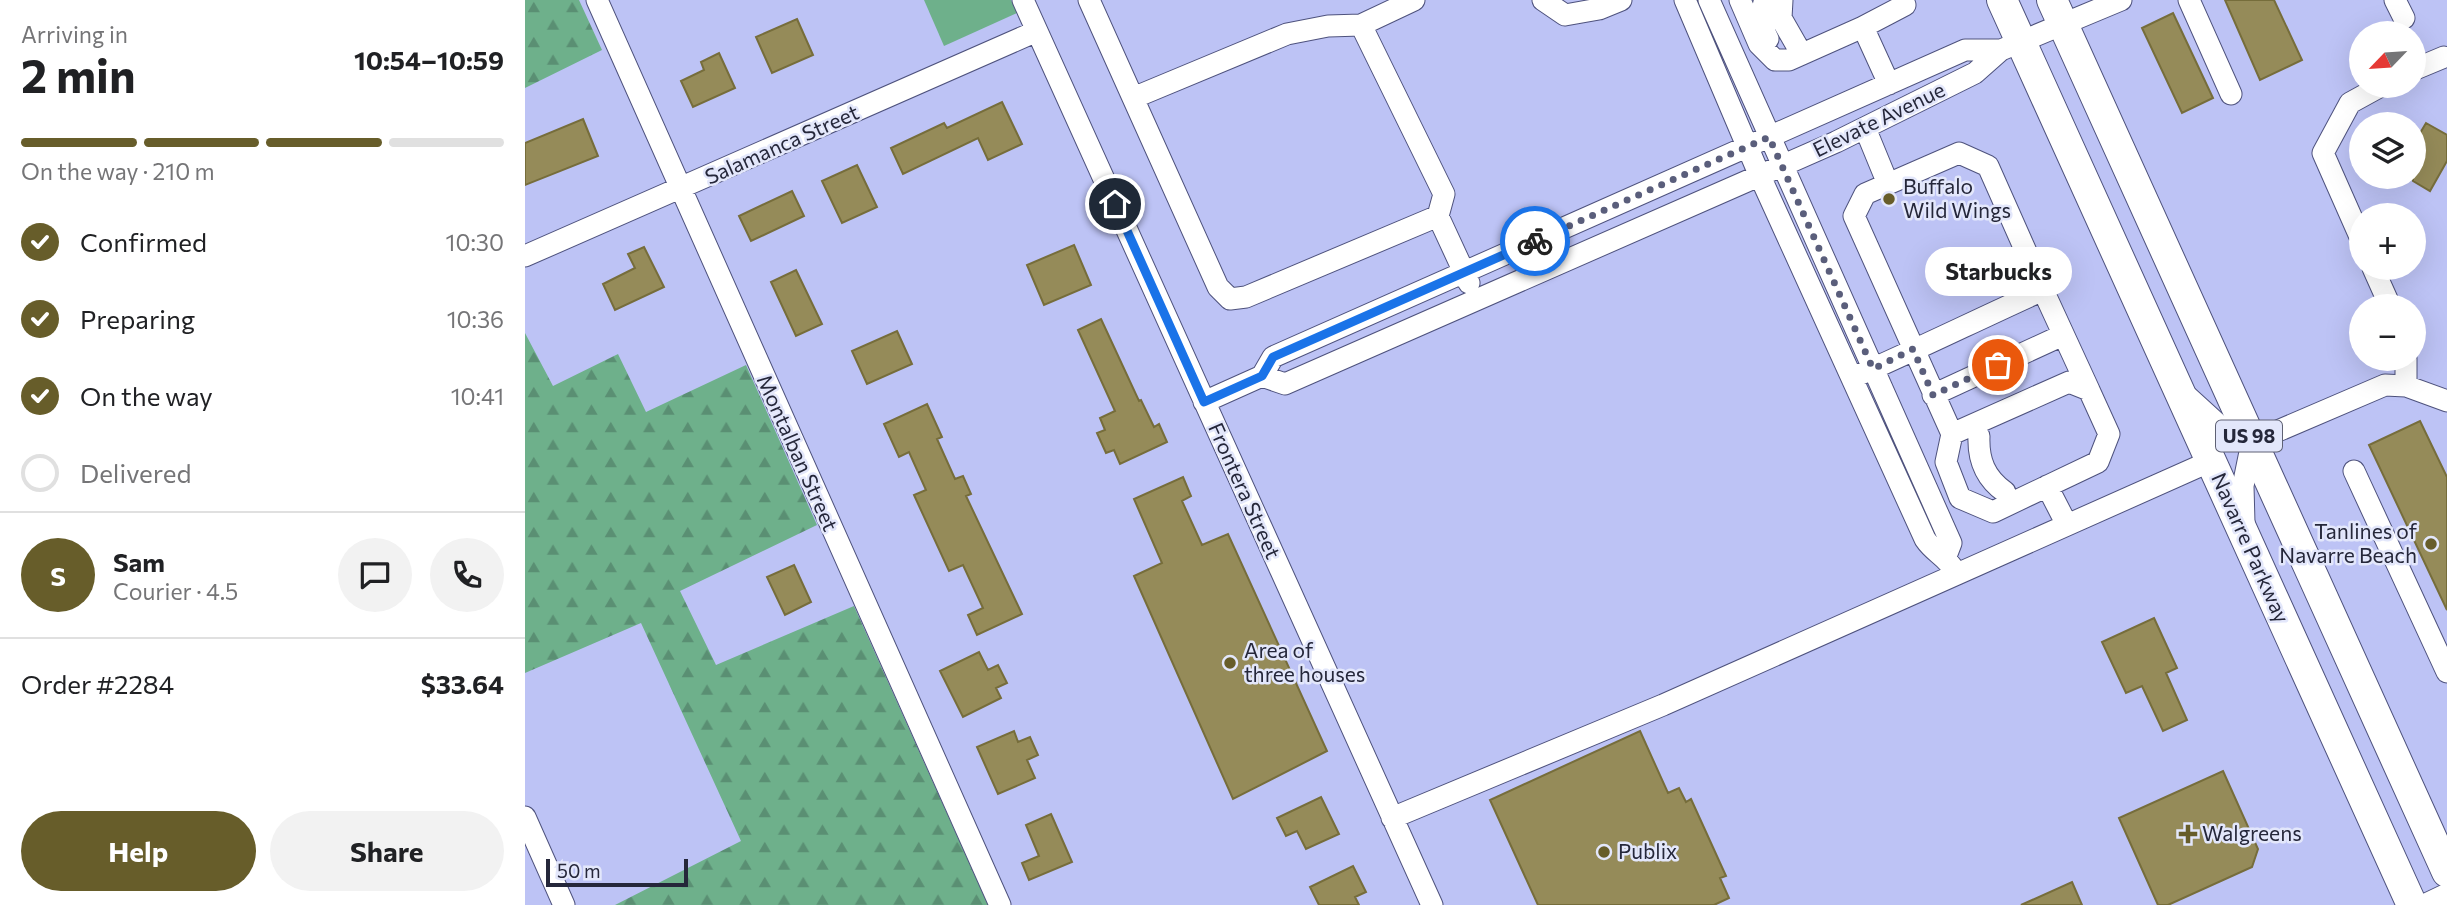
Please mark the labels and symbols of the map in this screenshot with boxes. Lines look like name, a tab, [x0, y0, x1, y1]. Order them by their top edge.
north arrow	[2349, 21, 2425, 98]
street label: Elevate Avenue	[1808, 76, 1948, 161]
street label: Salamanca Street	[701, 99, 862, 189]
place label: Buffalo Wild Wings	[1903, 173, 2011, 222]
pin	[1085, 174, 1145, 234]
marker: Buffalo Wild Wings	[1881, 191, 1897, 207]
courier	[1500, 206, 1570, 276]
callout: Starbucks	[1925, 246, 2071, 295]
pin	[1968, 335, 2028, 395]
street label: Montalban Street	[753, 370, 844, 534]
street label: Frontera Street	[1204, 418, 1287, 562]
road number: US 98	[2216, 420, 2282, 452]
street label: Navarre Parkway	[2207, 468, 2296, 626]
place label: Tanlines of Navarre Beach	[2279, 518, 2418, 567]
marker: Tanlines of Navarre Beach	[2423, 536, 2439, 552]
place label: Area of three houses	[1244, 637, 1365, 686]
marker: Area of three houses	[1222, 655, 1238, 671]
place label: Walgreens	[2202, 820, 2302, 845]
marker: Walgreens	[2180, 826, 2196, 842]
place label: Publix	[1618, 838, 1677, 863]
marker: Publix	[1596, 844, 1612, 860]
scale bar	[546, 856, 688, 888]

